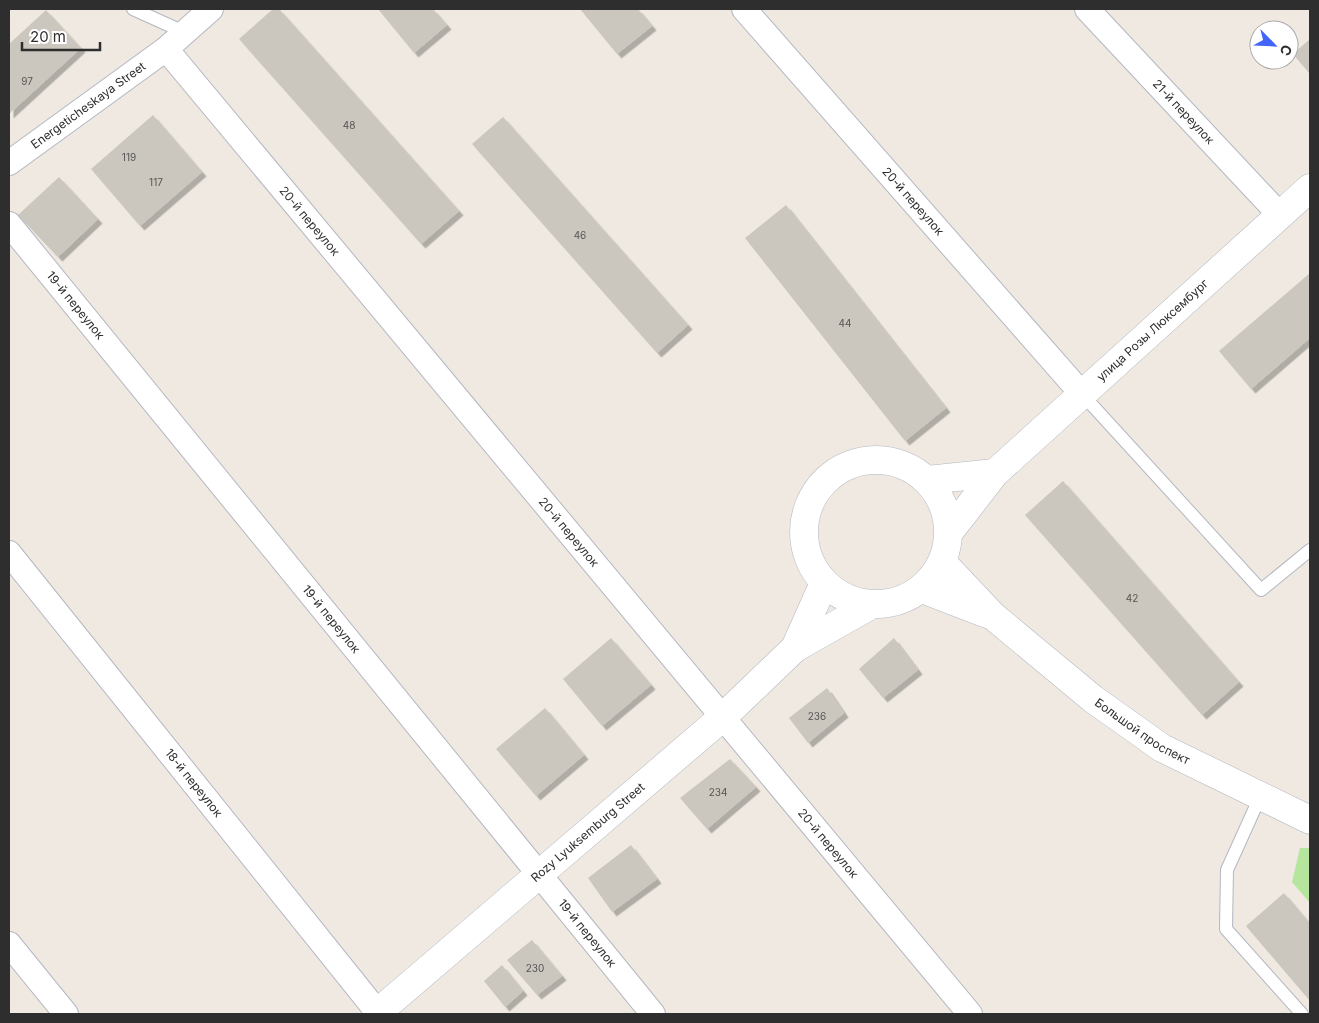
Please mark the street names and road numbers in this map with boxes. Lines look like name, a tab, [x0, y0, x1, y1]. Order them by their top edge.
street label: Energeticheskaya Street	[28, 58, 148, 152]
street label: 21-й переулок	[1150, 76, 1218, 147]
street label: 20-й переулок	[879, 164, 948, 239]
street label: 20-й переулок	[277, 183, 343, 259]
street label: 19-й переулок	[44, 268, 108, 342]
street label: улица Розы Люксембург	[1093, 276, 1211, 384]
street label: 20-й переулок	[536, 494, 603, 570]
street label: 19-й переулок	[299, 582, 364, 656]
street label: Большой проспект	[1092, 695, 1193, 768]
street label: 18-й переулок	[162, 746, 226, 820]
street label: Rozy Lyuksemburg Street	[528, 779, 648, 885]
street label: 20-й переулок	[795, 805, 862, 881]
street label: 19-й переулок	[555, 896, 620, 970]

